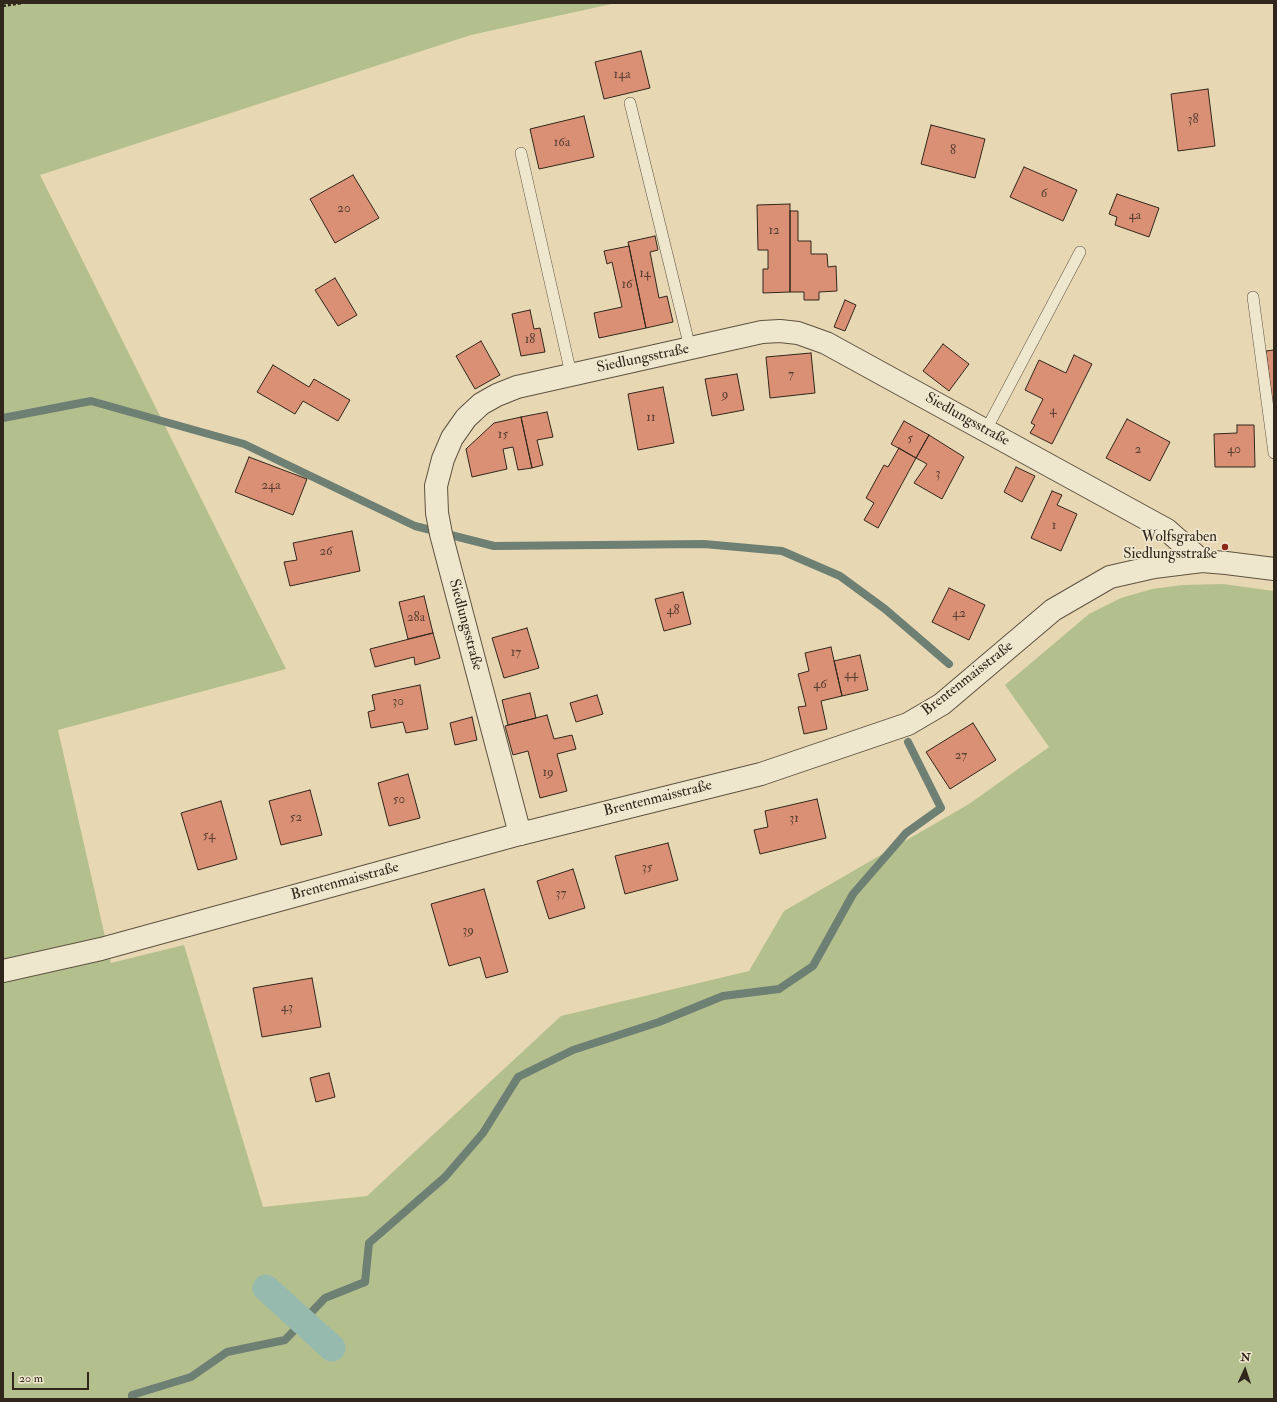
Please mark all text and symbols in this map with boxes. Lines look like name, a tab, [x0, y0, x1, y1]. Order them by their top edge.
house number: 14a	[614, 67, 630, 83]
house number: 38	[1187, 112, 1199, 128]
house number: 16a	[554, 135, 570, 151]
house number: 8	[950, 143, 956, 159]
house number: 6	[1041, 186, 1047, 202]
house number: 20	[337, 201, 351, 217]
house number: 4a	[1129, 208, 1141, 224]
house number: 12	[768, 223, 780, 239]
house number: 14	[639, 266, 651, 282]
house number: 16	[621, 277, 633, 293]
house number: 18	[525, 332, 535, 348]
street label: Siedlungsstraße	[595, 340, 691, 378]
house number: 7	[788, 367, 794, 383]
house number: 9	[722, 387, 728, 403]
street label: Siedlungsstraße	[922, 389, 1012, 451]
house number: 4	[1049, 403, 1057, 419]
house number: 11	[646, 410, 656, 426]
house number: 15	[498, 427, 508, 443]
house number: 5	[907, 431, 913, 447]
house number: 2	[1135, 442, 1141, 458]
house number: 40	[1227, 442, 1241, 458]
house number: 3	[936, 466, 940, 482]
house number: 24a	[262, 478, 280, 494]
house number: 1	[1052, 518, 1056, 534]
place label: Wolfsgraben Siedlungsstraße	[1123, 529, 1217, 564]
marker: Wolfsgraben Siedlungsstraße	[1220, 542, 1230, 552]
house number: 26	[319, 544, 333, 560]
street label: Siedlungsstraße	[444, 577, 486, 673]
house number: 48	[666, 603, 680, 619]
house number: 42	[952, 606, 966, 622]
house number: 28a	[407, 610, 425, 626]
street label: Brentenmaisstraße	[919, 638, 1017, 720]
house number: 17	[511, 645, 521, 661]
house number: 44	[844, 667, 858, 683]
house number: 46	[813, 677, 827, 693]
house number: 30	[392, 694, 404, 710]
house number: 27	[955, 748, 967, 764]
house number: 19	[542, 765, 554, 781]
street label: Brentenmaisstraße	[602, 777, 714, 821]
house number: 50	[393, 792, 405, 808]
house number: 52	[290, 810, 302, 826]
house number: 31	[789, 811, 799, 827]
house number: 54	[203, 828, 215, 844]
street label: Brentenmaisstraße	[289, 859, 401, 905]
house number: 35	[642, 860, 652, 876]
house number: 37	[556, 886, 566, 902]
house number: 39	[462, 923, 474, 939]
house number: 43	[281, 1000, 293, 1016]
north arrow	[1225, 1350, 1265, 1390]
text: N	[1240, 1351, 1251, 1364]
scale bar	[14, 1364, 91, 1390]
text: 20 m	[19, 1371, 43, 1386]

